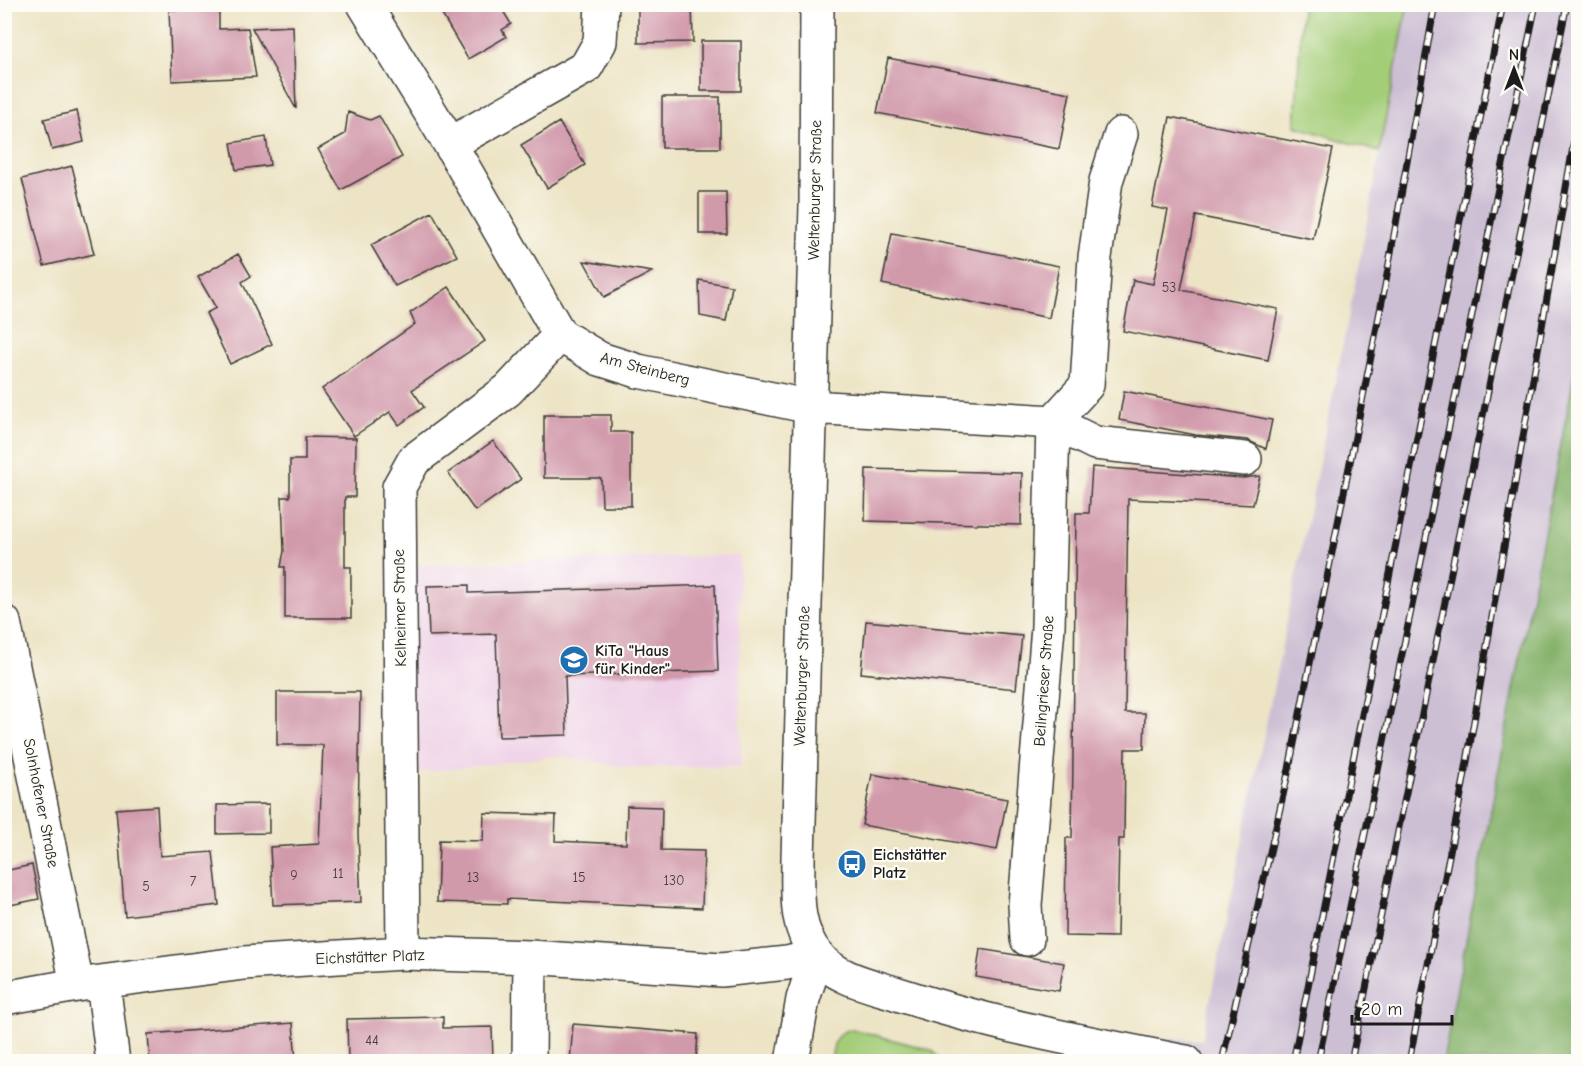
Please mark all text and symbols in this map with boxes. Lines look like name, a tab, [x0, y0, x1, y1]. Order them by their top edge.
north arrow	[1484, 39, 1544, 99]
text: N	[1509, 46, 1519, 64]
street label: Weltenburger Straße	[805, 120, 825, 260]
house number: 53	[1162, 279, 1176, 296]
street label: Am Steinberg	[598, 348, 692, 390]
street label: Kelheimer Straße	[390, 549, 410, 667]
street label: Weltenburger Straße	[791, 606, 813, 746]
street label: Beilngrieser Straße	[1030, 615, 1058, 747]
place label: KiTa "Haus für Kinder"	[594, 642, 670, 678]
school or university icon: KiTa "Haus für Kinder"	[558, 644, 590, 676]
street label: Solnhofener Straße	[20, 737, 62, 869]
place label: Eichstätter Platz	[873, 846, 947, 882]
bus stop icon: Eichstätter Platz	[836, 848, 868, 880]
house number: 11	[332, 865, 344, 882]
house number: 9	[290, 867, 298, 884]
house number: 13	[467, 869, 479, 886]
house number: 15	[572, 869, 586, 886]
house number: 130	[663, 872, 685, 889]
house number: 7	[190, 873, 197, 890]
house number: 5	[142, 878, 150, 895]
street label: Eichstätter Platz	[315, 946, 425, 968]
scale bar	[1352, 988, 1452, 1026]
text: 20 m	[1361, 999, 1402, 1020]
house number: 44	[365, 1032, 379, 1049]

